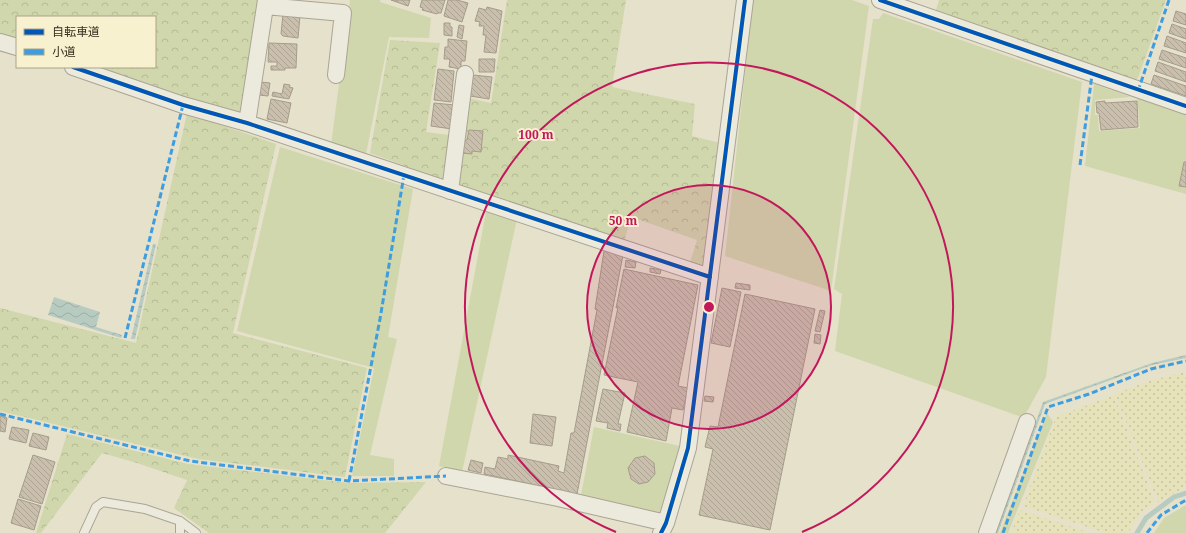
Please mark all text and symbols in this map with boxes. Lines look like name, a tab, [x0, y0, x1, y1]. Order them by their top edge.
legend	[16, 16, 156, 68]
text: 自転車道	[52, 23, 100, 40]
text: 小道	[52, 43, 76, 60]
text: 100 m	[518, 126, 554, 143]
text: 50 m	[609, 212, 637, 229]
centre of rings	[702, 300, 716, 314]

